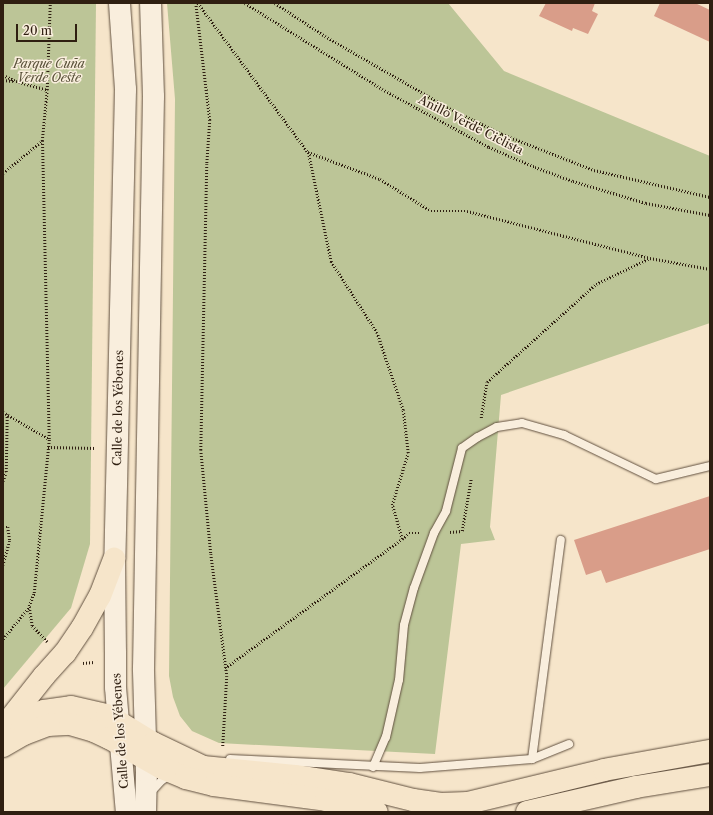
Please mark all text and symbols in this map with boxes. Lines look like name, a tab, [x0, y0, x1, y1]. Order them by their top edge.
scale bar	[18, 16, 79, 42]
text: 20 m	[23, 23, 52, 38]
park label: Parque Cuña Verde Oeste	[13, 57, 85, 85]
street label: Anillo Verde Ciclista	[416, 92, 526, 158]
street label: Calle de los Yébenes	[110, 350, 126, 466]
street label: Calle de los Yébenes	[109, 672, 131, 790]

